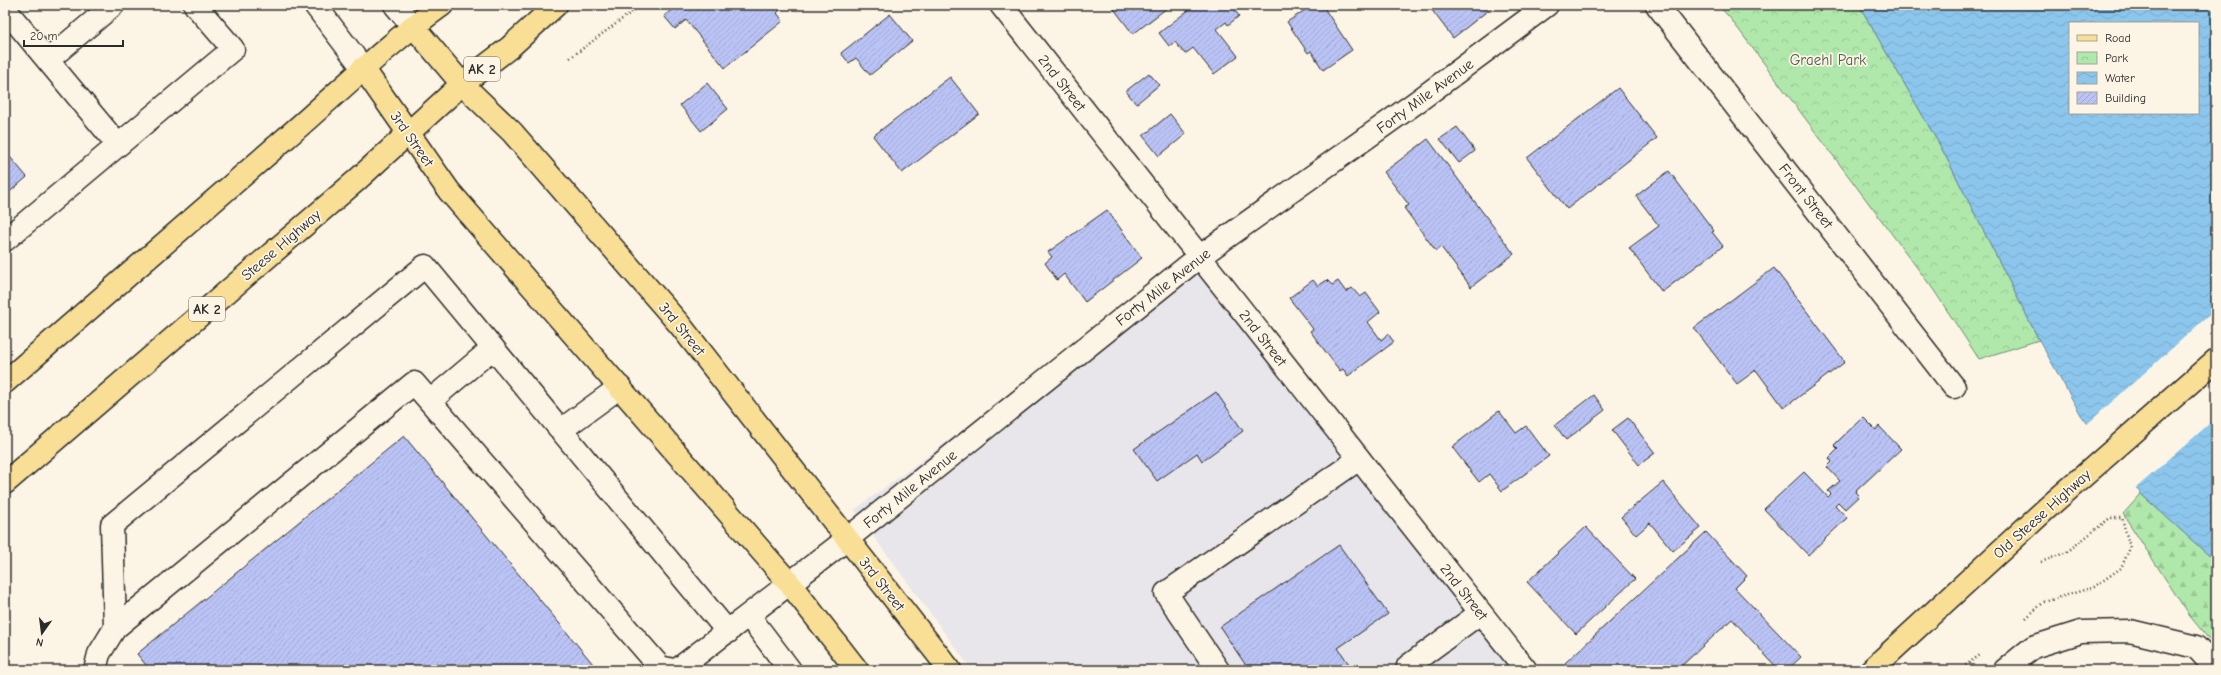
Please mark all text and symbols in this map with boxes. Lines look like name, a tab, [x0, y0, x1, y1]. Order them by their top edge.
scale bar	[24, 22, 123, 48]
legend	[2069, 22, 2199, 114]
text: 20 m	[30, 29, 58, 43]
text: Road	[2105, 31, 2131, 45]
street label: 2nd Street	[1034, 51, 1090, 115]
park label: Graehl Park	[1790, 51, 1867, 69]
text: Park	[2105, 51, 2128, 65]
street label: Forty Mile Avenue	[1373, 55, 1477, 137]
road number: AK 2	[464, 57, 500, 81]
text: Water	[2105, 71, 2135, 85]
text: Building	[2105, 91, 2146, 105]
street label: 3rd Street	[386, 108, 438, 171]
street label: Front Street	[1775, 160, 1837, 233]
street label: Steese Highway	[238, 205, 325, 284]
street label: Forty Mile Avenue	[1112, 244, 1214, 330]
road number: AK 2	[189, 297, 225, 321]
street label: 3rd Street	[655, 299, 709, 360]
street label: 2nd Street	[1235, 306, 1291, 370]
street label: Forty Mile Avenue	[860, 445, 961, 532]
street label: Old Steese Highway	[1989, 465, 2095, 563]
street label: 3rd Street	[855, 553, 909, 615]
street label: 2nd Street	[1436, 560, 1492, 624]
north arrow	[22, 613, 62, 653]
text: N	[35, 635, 45, 649]

